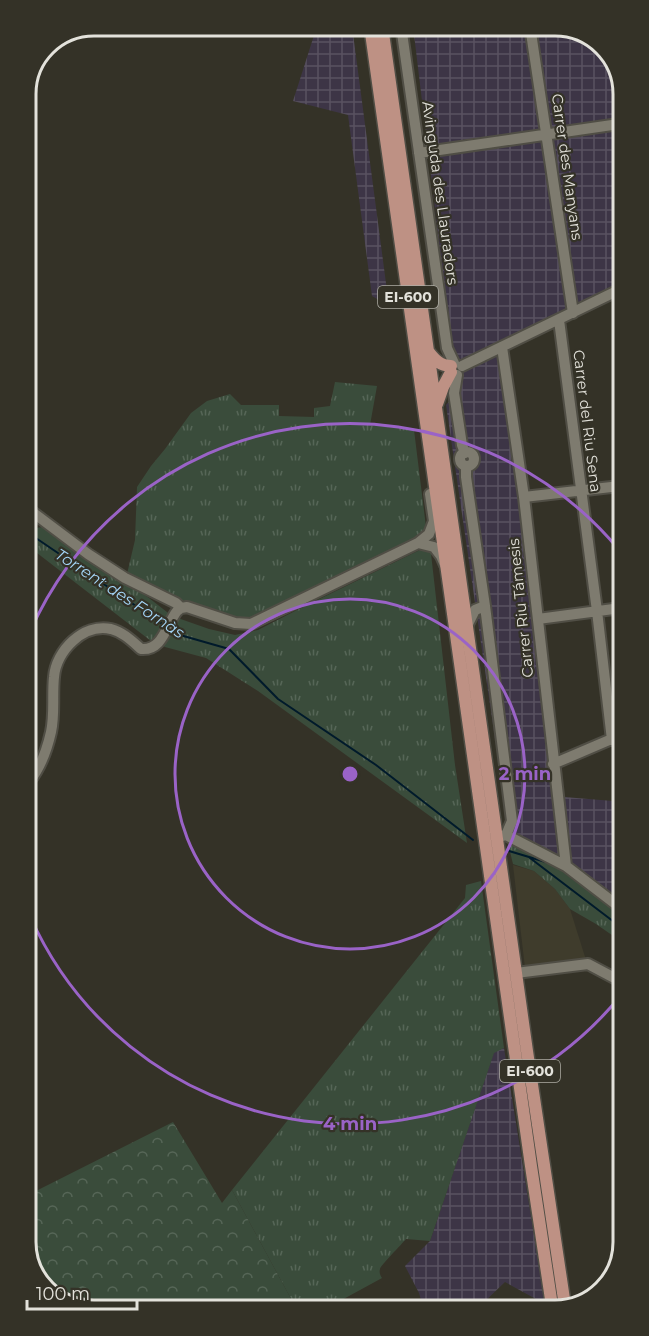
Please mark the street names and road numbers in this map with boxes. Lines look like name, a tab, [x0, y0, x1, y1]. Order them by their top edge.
street label: Carrer des Manyans	[548, 92, 587, 241]
street label: Avinguda des Llauradors	[418, 100, 463, 286]
road number: EI-600	[378, 286, 438, 308]
street label: Carrer del Riu Sena	[569, 349, 606, 493]
street label: Carrer Riu Támesis	[504, 538, 537, 678]
road number: EI-600	[500, 1060, 560, 1082]

